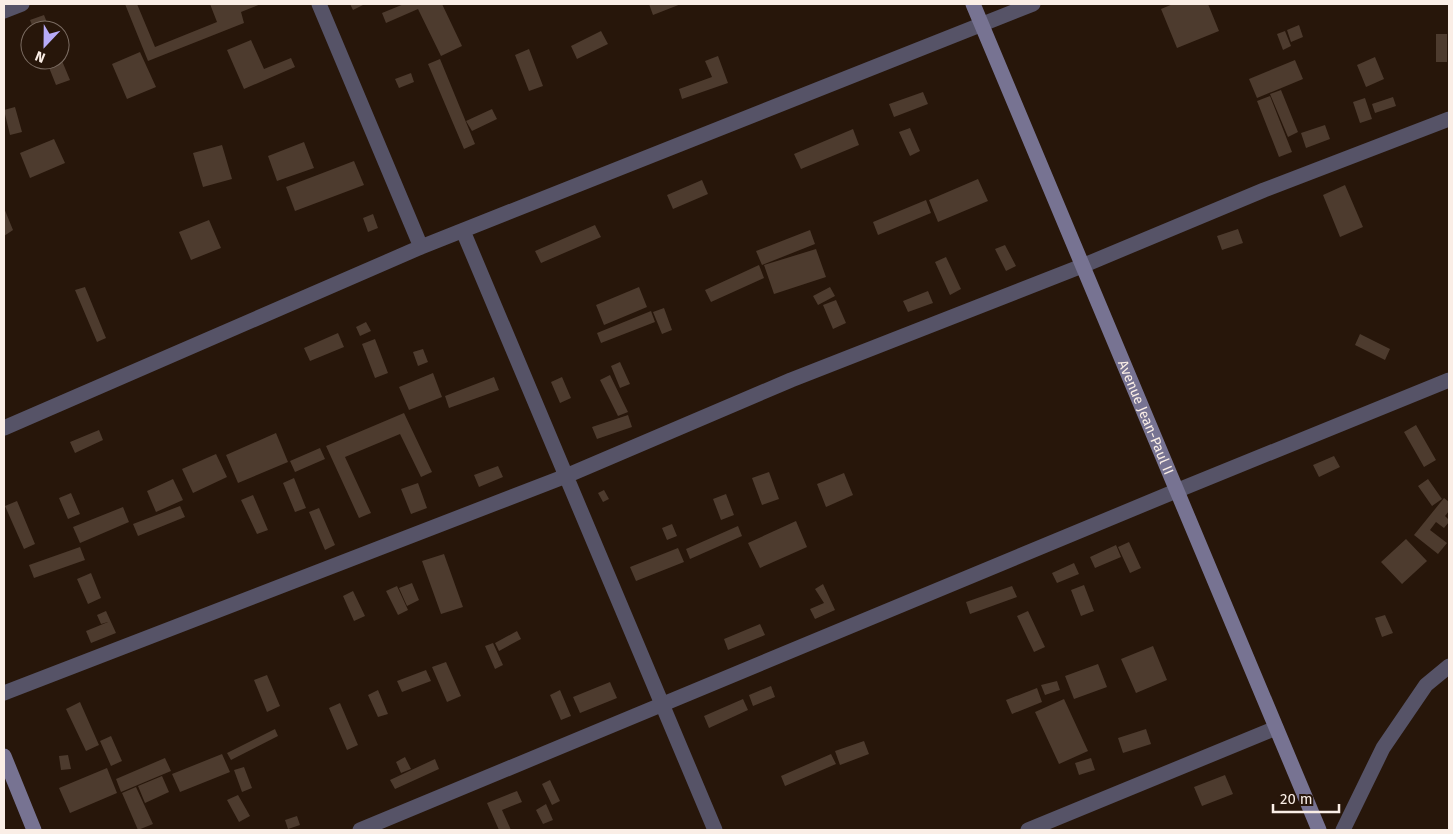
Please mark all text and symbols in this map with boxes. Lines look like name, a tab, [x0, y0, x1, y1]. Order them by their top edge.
north arrow	[20, 20, 70, 70]
text: N	[33, 47, 48, 66]
street label: Avenue Jean-Paul II	[1114, 357, 1177, 477]
scale bar	[1273, 782, 1339, 814]
text: 20 m	[1280, 790, 1313, 808]

